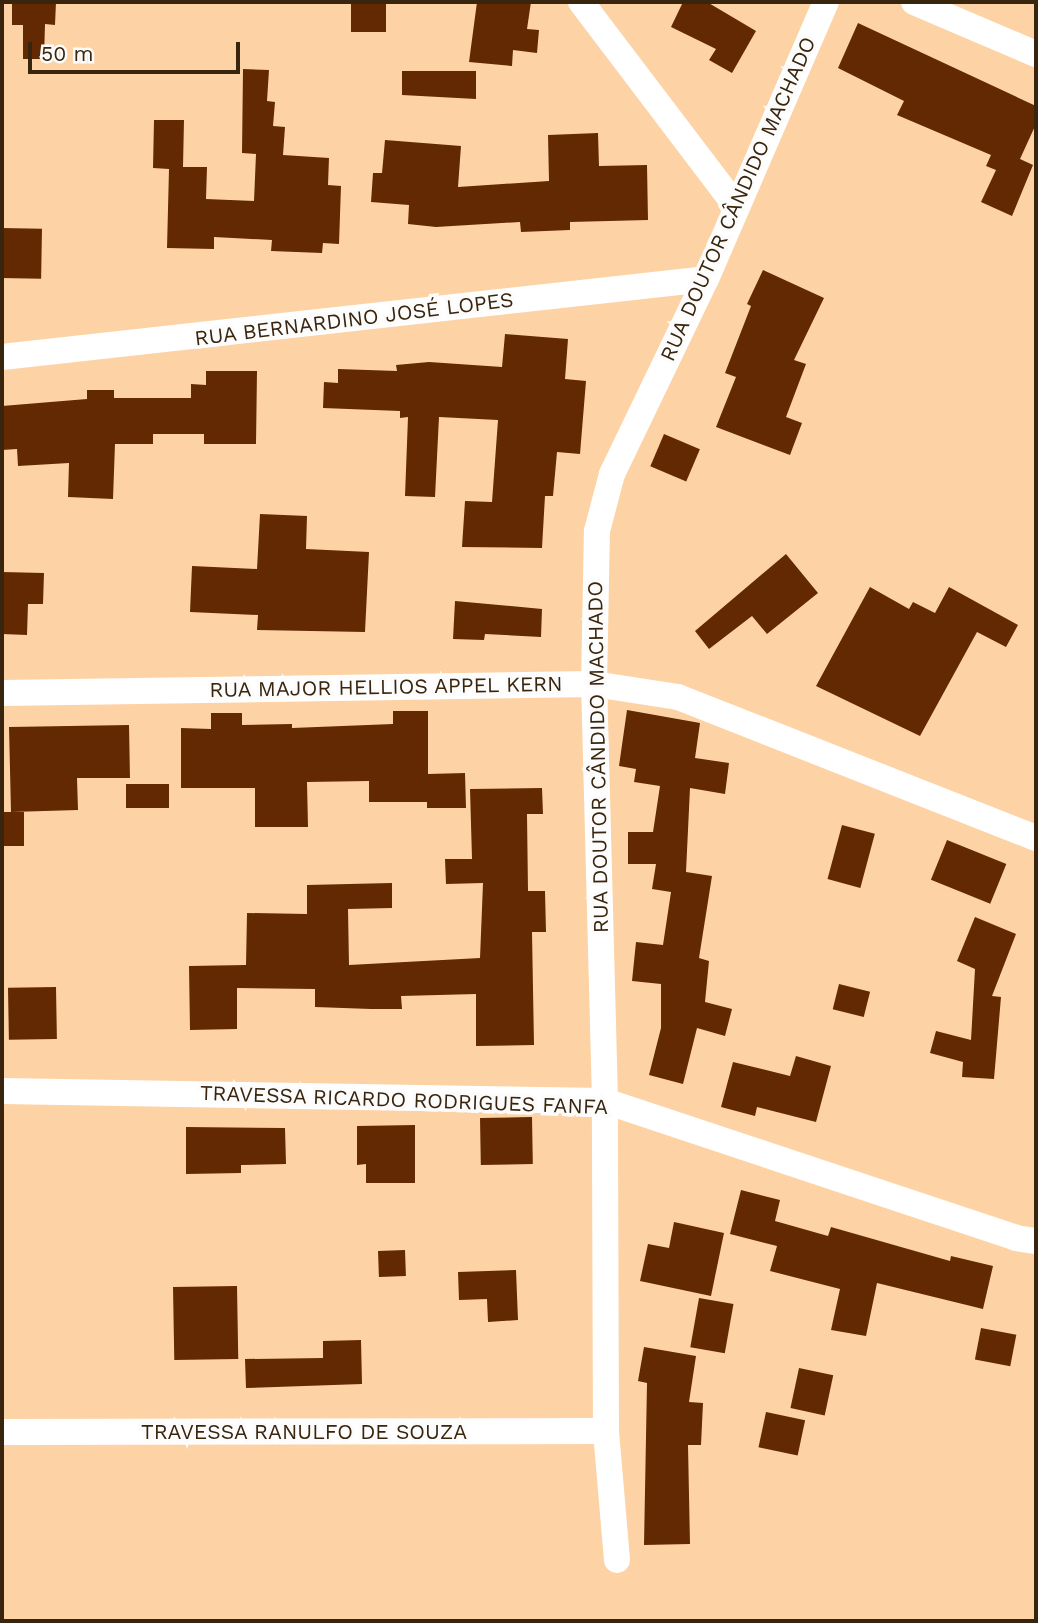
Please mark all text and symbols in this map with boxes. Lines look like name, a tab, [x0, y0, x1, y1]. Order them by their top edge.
scale bar	[32, 28, 243, 72]
street label: RUA DOUTOR CÂNDIDO MACHADO	[655, 33, 821, 365]
text: 50 m	[41, 41, 93, 66]
street label: RUA BERNARDINO JOSÉ LOPES	[192, 287, 516, 351]
street label: RUA DOUTOR CÂNDIDO MACHADO	[582, 580, 614, 934]
street label: RUA MAJOR HELLIOS APPEL KERN	[208, 671, 564, 703]
street label: TRAVESSA RICARDO RODRIGUES FANFA	[199, 1080, 609, 1120]
street label: TRAVESSA RANULFO DE SOUZA	[141, 1419, 467, 1445]

